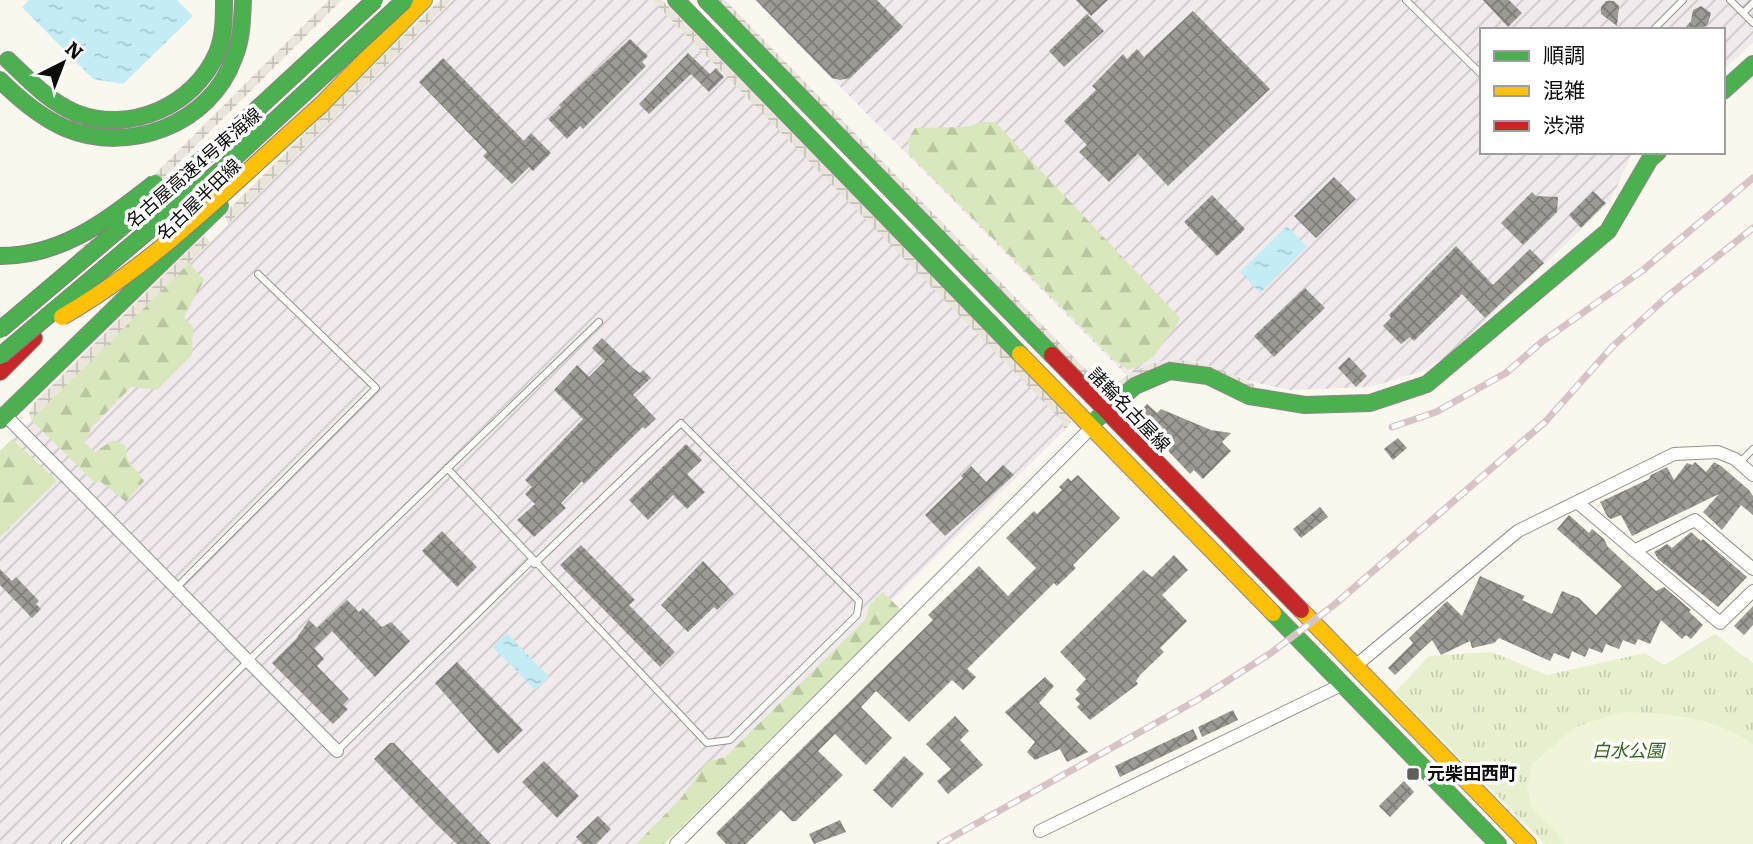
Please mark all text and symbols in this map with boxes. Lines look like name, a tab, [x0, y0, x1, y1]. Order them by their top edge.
north arrow	[28, 28, 98, 98]
legend	[1480, 28, 1725, 154]
text: N	[60, 34, 90, 65]
text: 順調	[1543, 38, 1585, 69]
text: 混雑	[1543, 73, 1585, 104]
street label: 名古屋高速4号東海線	[119, 100, 267, 233]
text: 渋滞	[1543, 108, 1585, 139]
street label: 名古屋半田線	[150, 152, 246, 246]
street label: 諸輪名古屋線	[1083, 361, 1177, 457]
park label: 白水公園	[1592, 736, 1667, 763]
place label: 元柴田西町	[1427, 759, 1517, 786]
marker: 元柴田西町	[1405, 766, 1421, 782]

